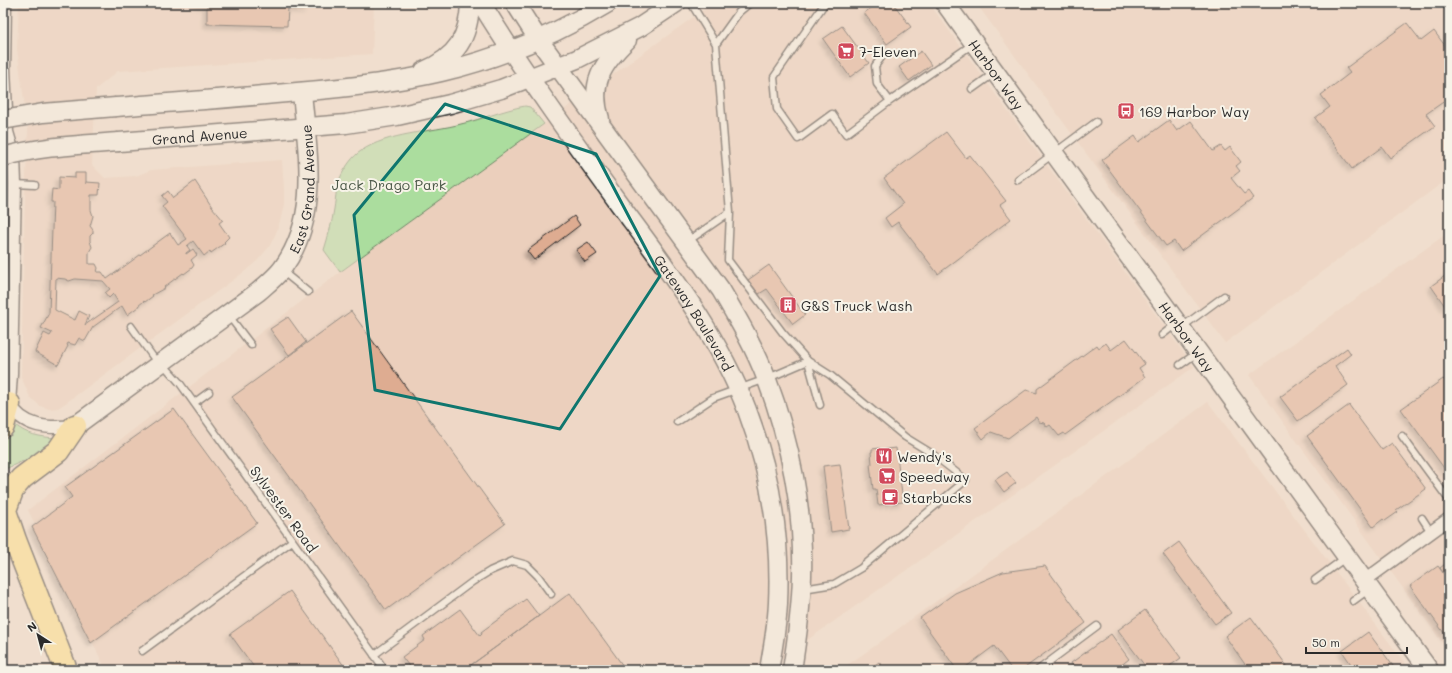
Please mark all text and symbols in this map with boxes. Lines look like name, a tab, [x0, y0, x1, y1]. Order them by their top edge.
street label: Harbor Way	[965, 35, 1029, 113]
supermarket icon: 7-Eleven	[836, 41, 856, 61]
place label: 7-Eleven	[859, 42, 917, 61]
bus stop icon: 169 Harbor Way	[1116, 101, 1136, 121]
place label: 169 Harbor Way	[1139, 102, 1249, 121]
street label: Grand Avenue	[151, 122, 248, 149]
street label: East Grand Avenue	[284, 124, 318, 256]
park label: Jack Drago Park	[332, 175, 446, 194]
street label: Gateway Boulevard	[650, 251, 738, 374]
building icon: G&S Truck Wash	[778, 295, 798, 315]
place label: G&S Truck Wash	[801, 296, 912, 315]
street label: Harbor Way	[1155, 297, 1219, 376]
restaurant icon: Wendy's	[874, 446, 894, 466]
place label: Wendy's	[897, 447, 952, 466]
street label: Sylvester Road	[246, 462, 322, 556]
supermarket icon: Speedway	[877, 466, 897, 486]
place label: Speedway	[900, 467, 970, 486]
cafe icon: Starbucks	[880, 487, 900, 507]
place label: Starbucks	[903, 488, 972, 507]
north arrow	[18, 615, 58, 655]
text: N	[24, 618, 40, 635]
scale bar	[1306, 629, 1407, 655]
text: 50 m	[1312, 634, 1340, 650]

